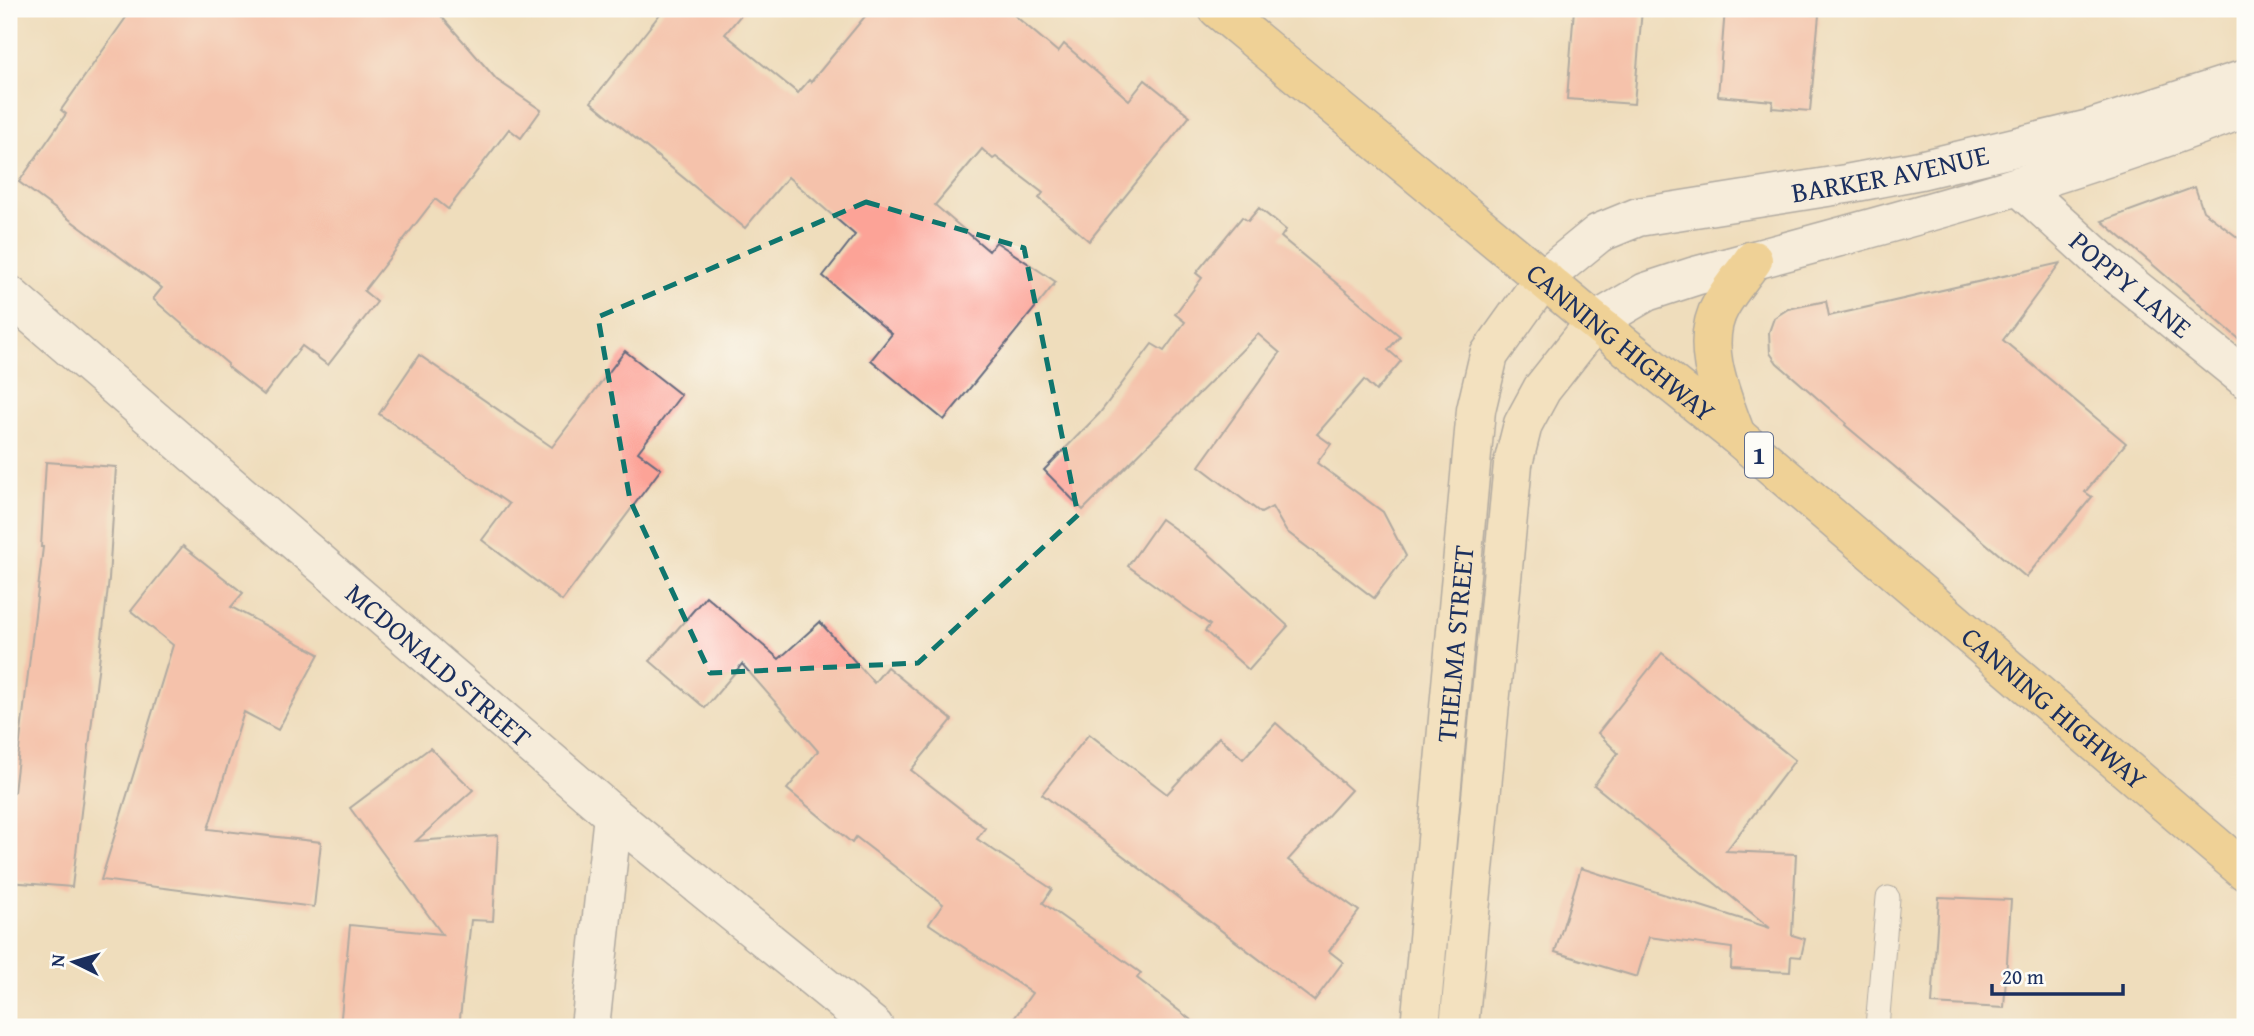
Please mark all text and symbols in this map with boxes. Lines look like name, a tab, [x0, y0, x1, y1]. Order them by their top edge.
street label: BARKER AVENUE	[1788, 133, 1993, 212]
street label: POPPY LANE	[2061, 221, 2201, 347]
street label: CANNING HIGHWAY	[1518, 253, 1725, 431]
road number: 1	[1745, 432, 1773, 477]
street label: THELMA STREET	[1425, 543, 1484, 744]
street label: MCDONALD STREET	[337, 573, 541, 757]
street label: CANNING HIGHWAY	[1953, 616, 2157, 799]
north arrow	[38, 928, 108, 998]
scale bar	[1992, 952, 2123, 996]
text: N	[43, 953, 72, 968]
text: 20 m	[2002, 961, 2044, 992]

